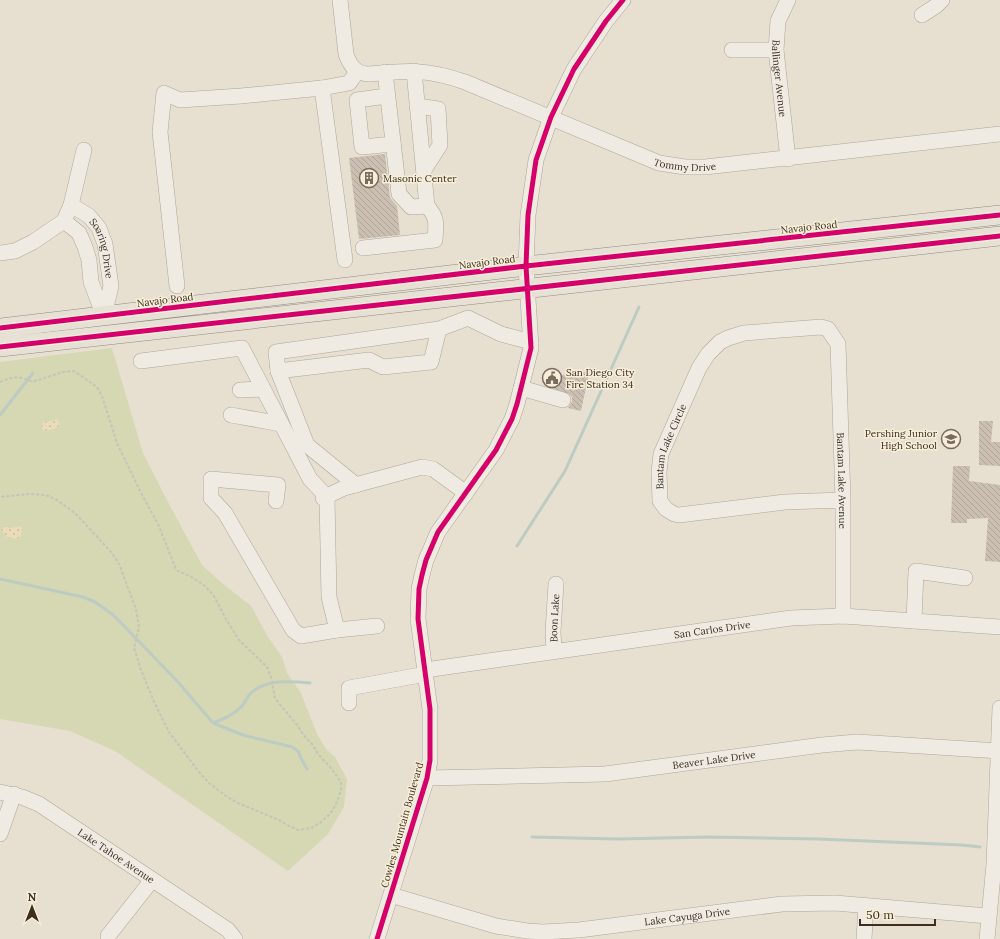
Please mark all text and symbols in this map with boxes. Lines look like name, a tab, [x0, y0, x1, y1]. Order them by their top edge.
street label: Ballinger Avenue	[769, 39, 790, 118]
street label: Tommy Drive	[652, 155, 717, 174]
building icon: Masonic Center	[358, 167, 380, 189]
place label: Masonic Center	[383, 172, 457, 185]
street label: Soaring Drive	[87, 215, 116, 280]
street label: Navajo Road	[780, 218, 838, 236]
street label: Navajo Road	[458, 252, 516, 272]
street label: Navajo Road	[136, 290, 194, 310]
place label: San Diego City Fire Station 34	[566, 366, 635, 391]
public building icon: San Diego City Fire Station 34	[541, 367, 563, 389]
street label: Bantam Lake Circle	[653, 401, 689, 490]
place label: Pershing Junior High School	[865, 427, 938, 452]
school or university icon: Pershing Junior High School	[940, 428, 962, 450]
street label: Bantam Lake Avenue	[834, 432, 850, 529]
street label: Boon Lake	[546, 593, 562, 643]
street label: San Carlos Drive	[673, 617, 752, 641]
street label: Beaver Lake Drive	[672, 747, 757, 771]
street label: Cowles Mountain Boulevard	[378, 761, 426, 889]
street label: Lake Tahoe Avenue	[75, 825, 158, 886]
north arrow	[12, 887, 52, 927]
text: N	[28, 890, 37, 904]
scale bar	[860, 901, 935, 927]
street label: Lake Cayuga Drive	[644, 904, 731, 928]
text: 50 m	[866, 907, 894, 922]

